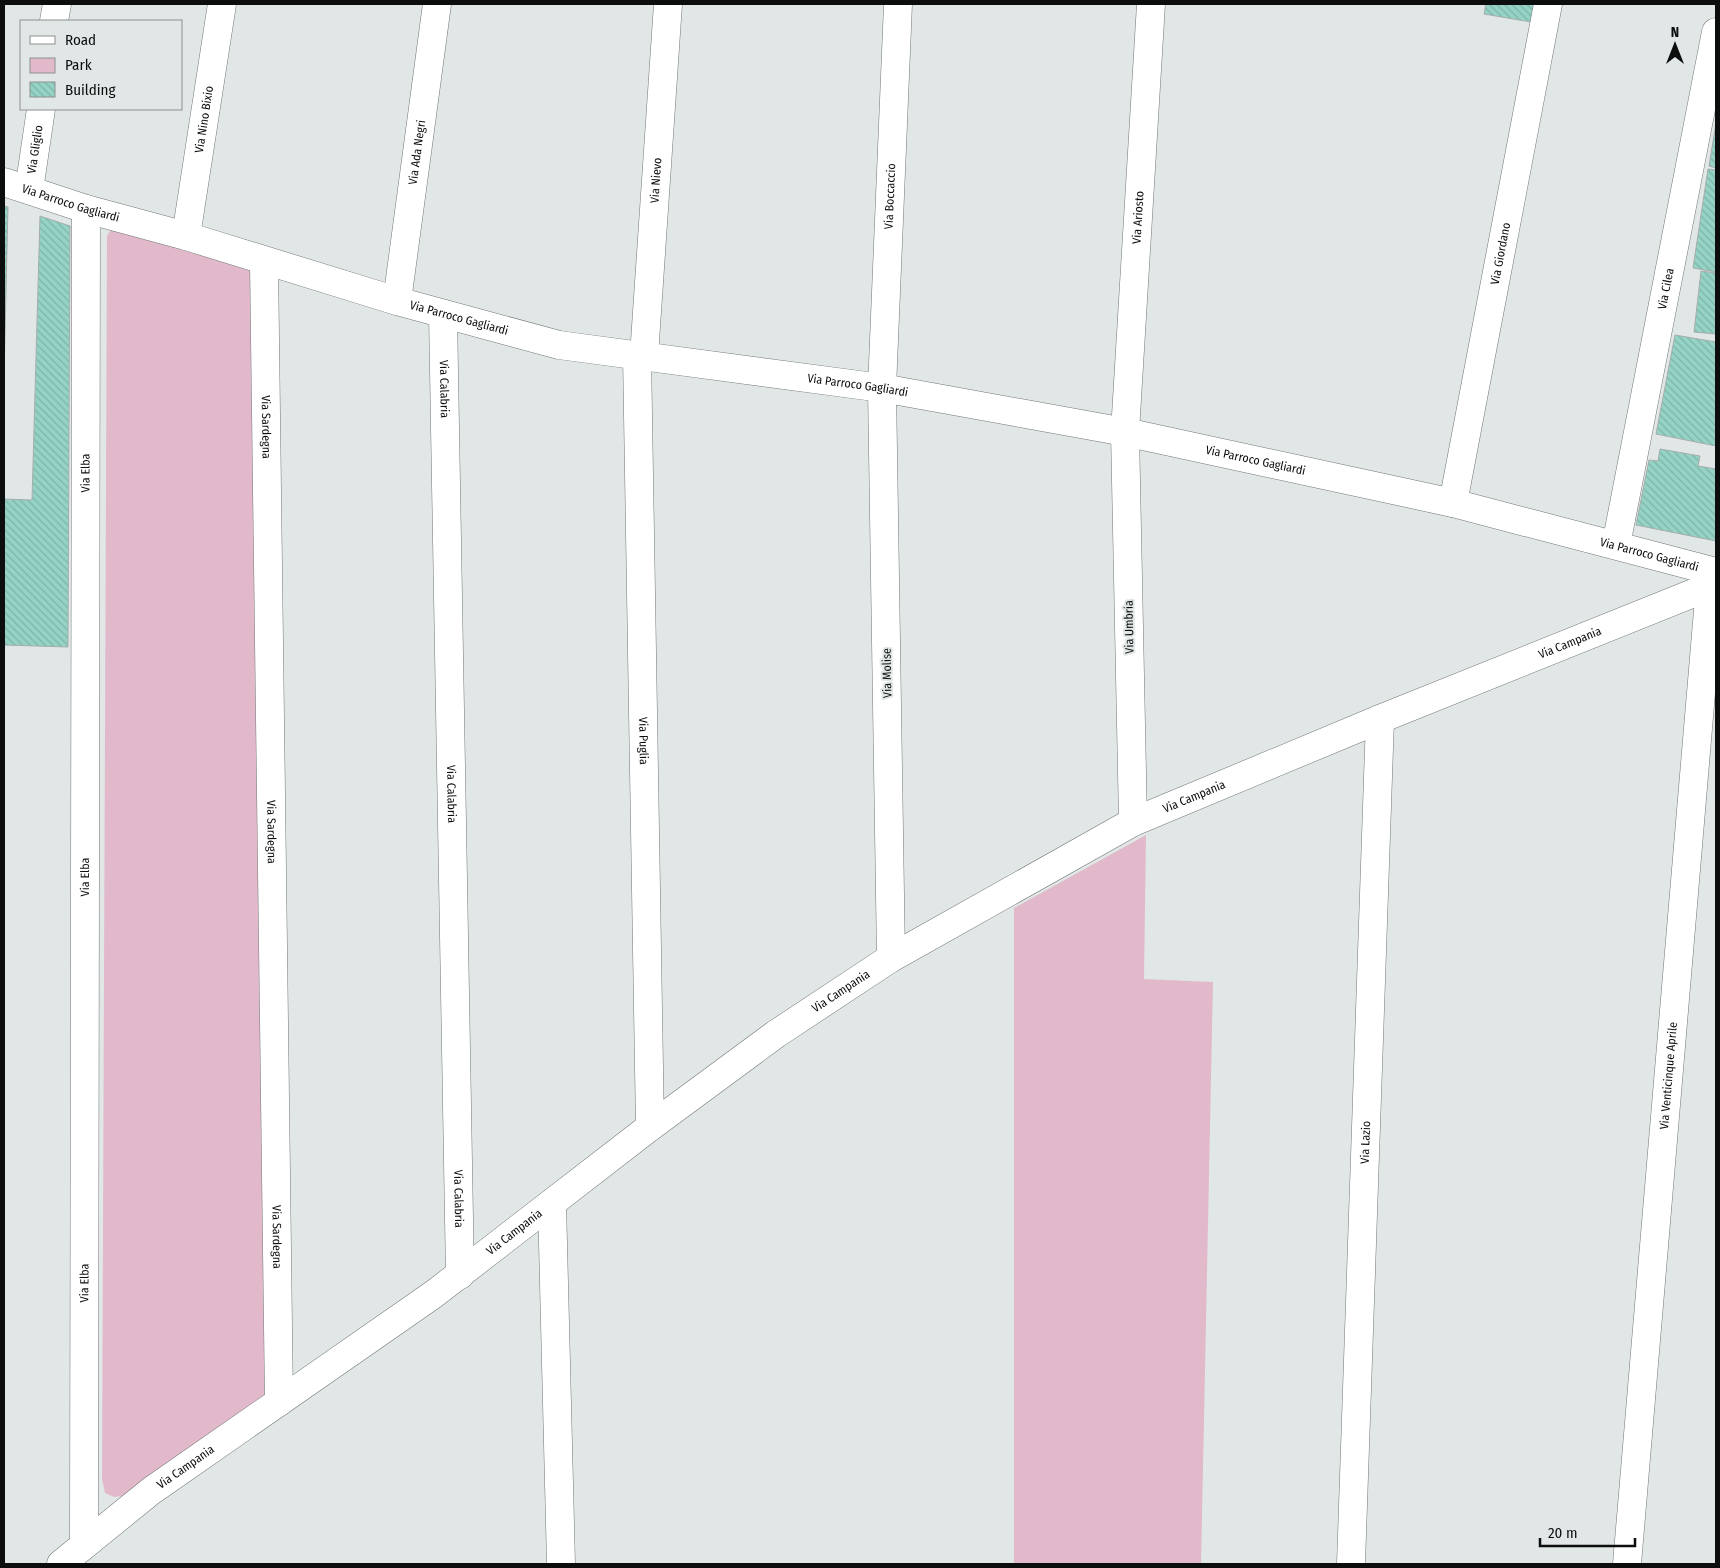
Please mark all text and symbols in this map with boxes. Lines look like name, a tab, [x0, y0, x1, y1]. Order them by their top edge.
legend	[20, 20, 182, 110]
north arrow	[1650, 20, 1700, 70]
text: N	[1671, 24, 1679, 41]
text: Road	[65, 31, 96, 49]
text: Park	[65, 56, 92, 74]
text: Building	[65, 81, 116, 99]
street label: Via Nino Bixio	[192, 85, 216, 154]
street label: Via Ada Negri	[406, 119, 428, 186]
street label: Via Gliglio	[24, 124, 46, 175]
street label: Via Nievo	[647, 157, 665, 204]
street label: Via Boccaccio	[882, 163, 898, 230]
street label: Via Parroco Gagliardi	[20, 181, 121, 225]
street label: Via Ariosto	[1129, 191, 1147, 244]
street label: Via Giordano	[1488, 221, 1513, 286]
street label: Via Cilea	[1655, 267, 1677, 311]
street label: Via Parroco Gagliardi	[408, 298, 510, 338]
street label: Via Calabria	[437, 360, 452, 418]
street label: Via Parroco Gagliardi	[807, 371, 909, 400]
street label: Via Sardegna	[259, 395, 274, 459]
street label: Via Parroco Gagliardi	[1204, 443, 1307, 478]
street label: Via Elba	[79, 454, 93, 492]
street label: Via Parroco Gagliardi	[1598, 535, 1700, 574]
street label: Via Umbria	[1122, 600, 1136, 654]
street label: Via Campania	[1536, 624, 1603, 662]
street label: Via Molise	[880, 648, 894, 698]
street label: Via Puglia	[636, 717, 651, 765]
street label: Via Calabria	[444, 765, 459, 823]
street label: Via Campania	[1161, 777, 1228, 816]
street label: Via Sardegna	[264, 800, 279, 864]
street label: Via Elba	[78, 858, 92, 896]
street label: Via Campania	[809, 967, 872, 1015]
street label: Via Venticinque Aprile	[1657, 1021, 1680, 1130]
street label: Via Lazio	[1358, 1120, 1373, 1164]
street label: Via Calabria	[451, 1170, 466, 1228]
street label: Via Sardegna	[269, 1205, 284, 1269]
street label: Via Campania	[484, 1206, 545, 1258]
street label: Via Elba	[77, 1264, 91, 1302]
street label: Via Campania	[154, 1442, 217, 1492]
scale bar	[1540, 1516, 1635, 1548]
text: 20 m	[1548, 1524, 1578, 1542]

